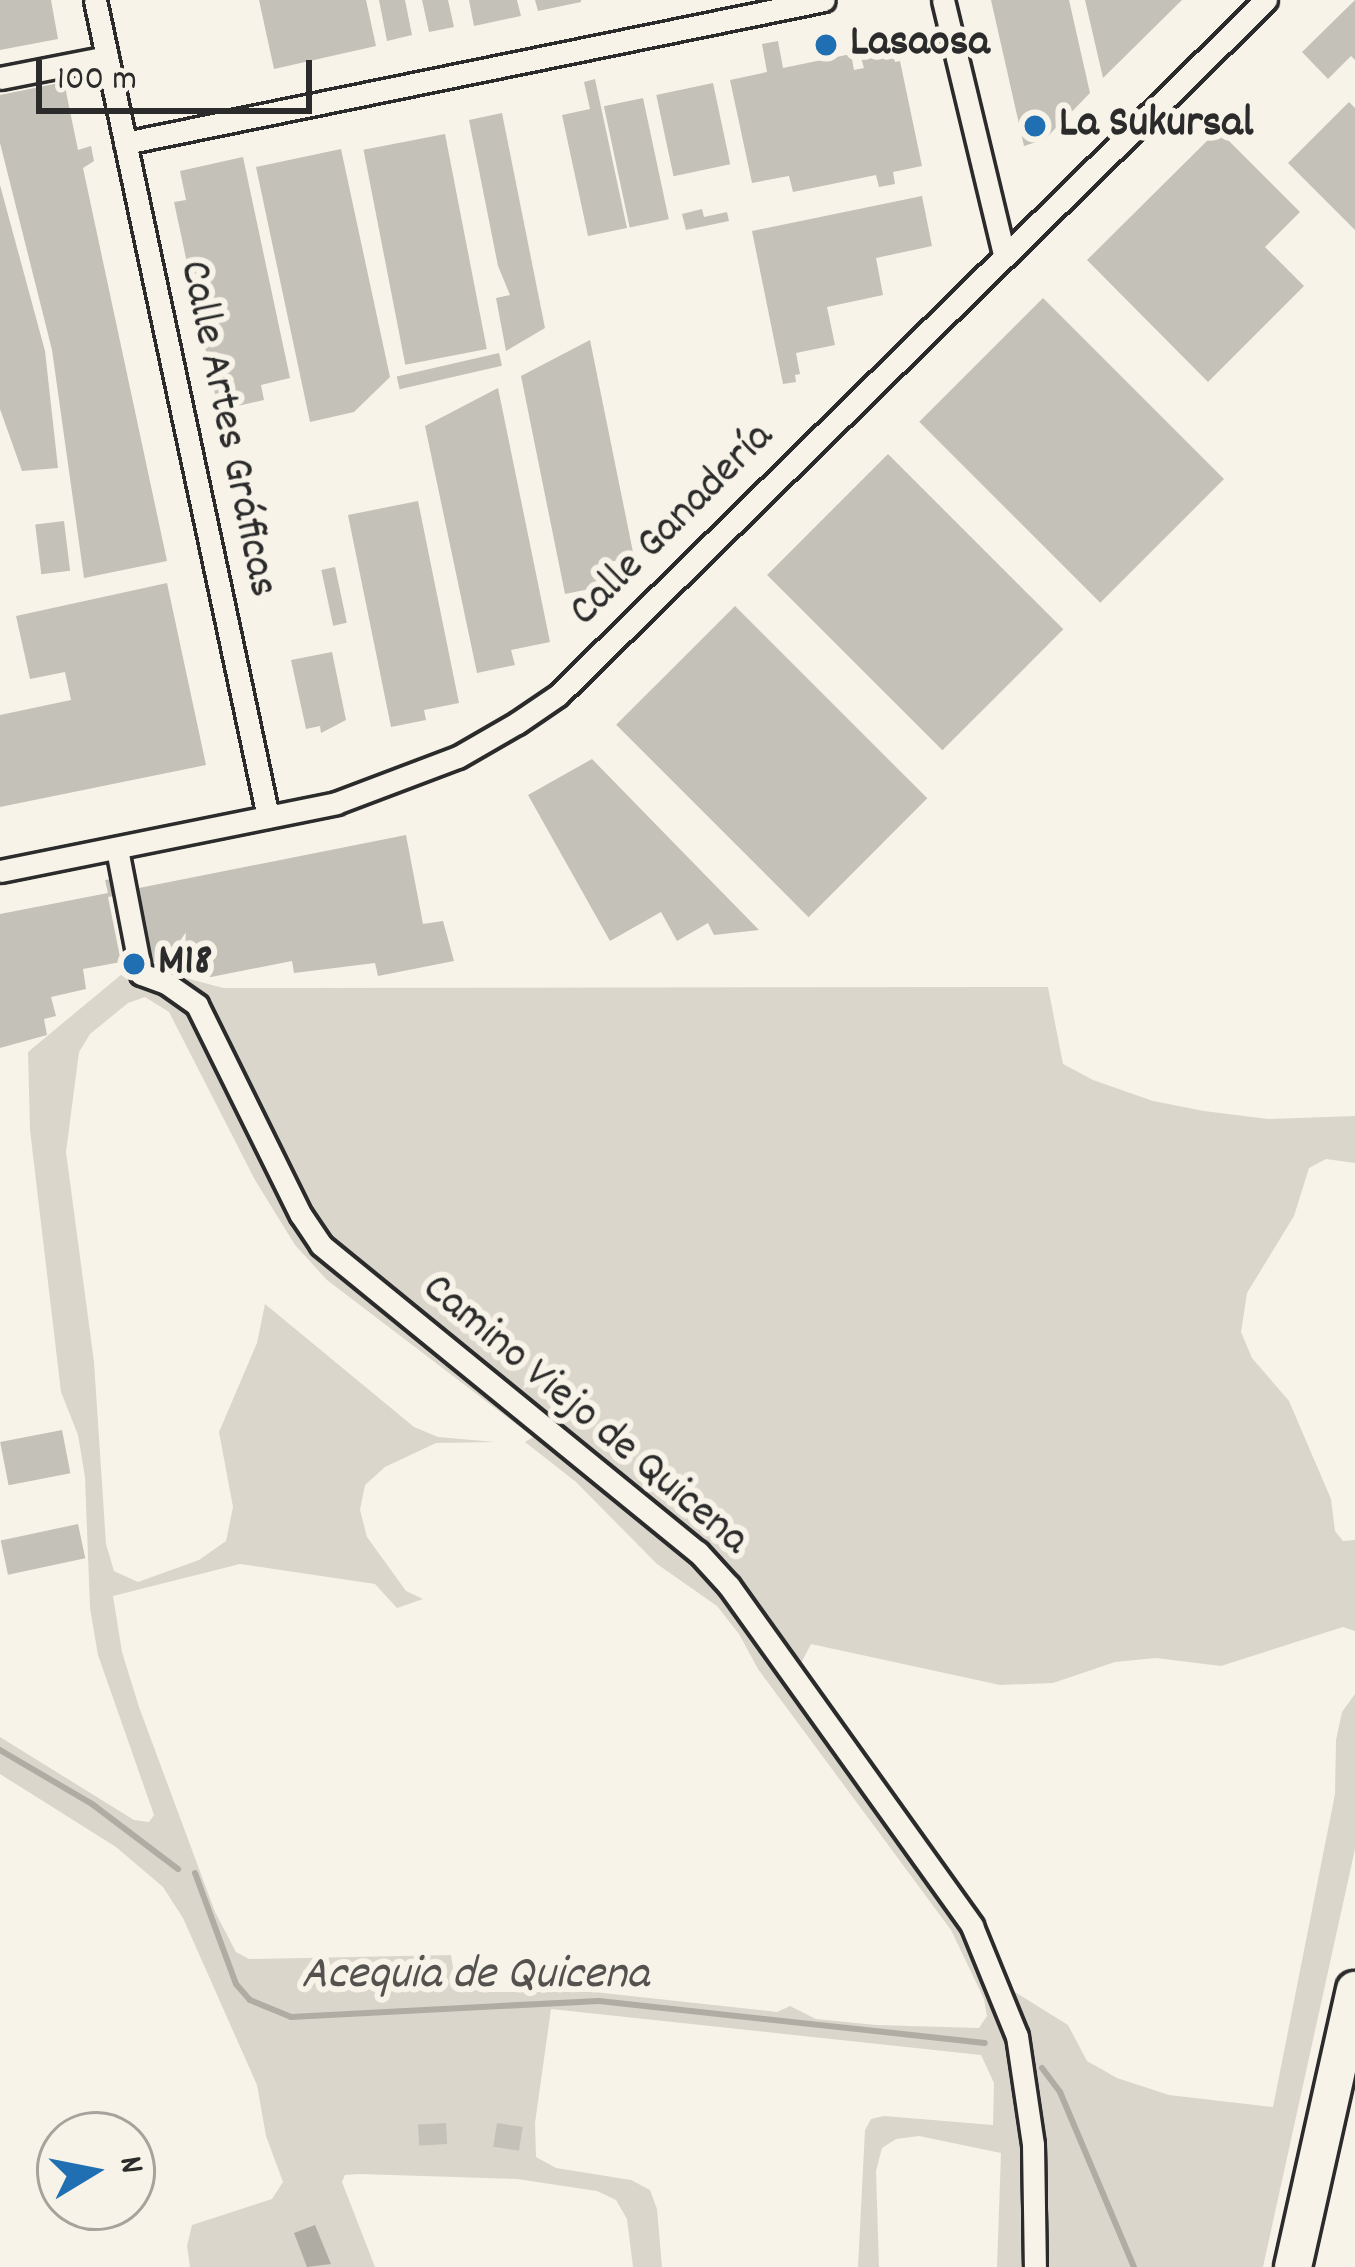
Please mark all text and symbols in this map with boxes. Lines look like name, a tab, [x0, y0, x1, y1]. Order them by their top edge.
place label: Lasaosa	[850, 18, 990, 72]
marker: Lasaosa	[813, 32, 839, 58]
scale bar	[42, 36, 318, 110]
text: 100 m	[57, 55, 137, 107]
place label: La Sukursal	[1059, 99, 1253, 153]
marker: La Sukursal	[1022, 113, 1048, 139]
street label: Calle Artes Gráficas	[164, 256, 288, 602]
street label: Calle Ganadería	[559, 412, 787, 640]
place label: M18	[158, 937, 212, 991]
marker: M18	[121, 951, 147, 977]
street label: Camino Viejo de Quicena	[410, 1263, 758, 1569]
water label: Acequia de Quicena	[301, 1948, 649, 2006]
north arrow	[36, 2111, 156, 2231]
text: N	[104, 2153, 154, 2177]

